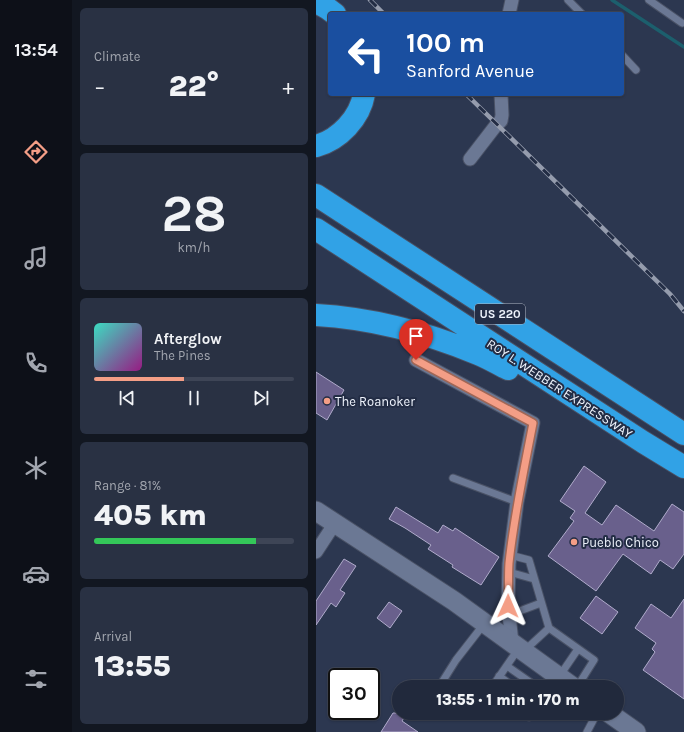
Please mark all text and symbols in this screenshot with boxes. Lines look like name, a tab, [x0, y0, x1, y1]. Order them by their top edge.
text: 100 m	[406, 26, 485, 59]
icon: left	[340, 28, 392, 80]
text: 13:54	[14, 39, 58, 61]
text: Climate	[94, 49, 140, 64]
text: Sanford Avenue	[406, 60, 534, 82]
text: 22°	[168, 68, 220, 104]
text: −	[94, 74, 106, 100]
text: +	[282, 74, 294, 100]
icon: directions	[22, 138, 50, 166]
text: 28	[161, 183, 227, 244]
text: km/h	[178, 240, 210, 255]
icon: music	[22, 244, 50, 272]
road number: US 220	[475, 304, 525, 324]
pin	[399, 319, 433, 360]
icon: arrive	[405, 325, 427, 347]
text: Afterglow	[154, 330, 222, 348]
street label: ROY L. WEBBER EXPRESSWAY	[484, 336, 635, 441]
text: The Pines	[154, 348, 211, 363]
icon: phone	[22, 349, 50, 377]
icon: previous	[116, 387, 138, 409]
icon: pause	[183, 387, 205, 409]
icon: next	[250, 387, 272, 409]
place label: The Roanoker	[335, 394, 415, 409]
marker: The Roanoker	[322, 396, 332, 406]
icon: climate	[22, 454, 50, 482]
text: Range · 81%	[94, 478, 161, 493]
text: 405 km	[94, 497, 207, 533]
place label: Pueblo Chico	[582, 535, 659, 550]
marker: Pueblo Chico	[569, 537, 579, 547]
icon: car	[22, 560, 50, 588]
position arrow	[487, 585, 529, 627]
text: Arrival	[94, 629, 132, 644]
text: 13:55	[94, 648, 171, 684]
icon: filters	[22, 665, 50, 693]
speed limit sign: 30	[328, 668, 380, 720]
text: 13:55 · 1 min · 170 m	[436, 691, 580, 709]

